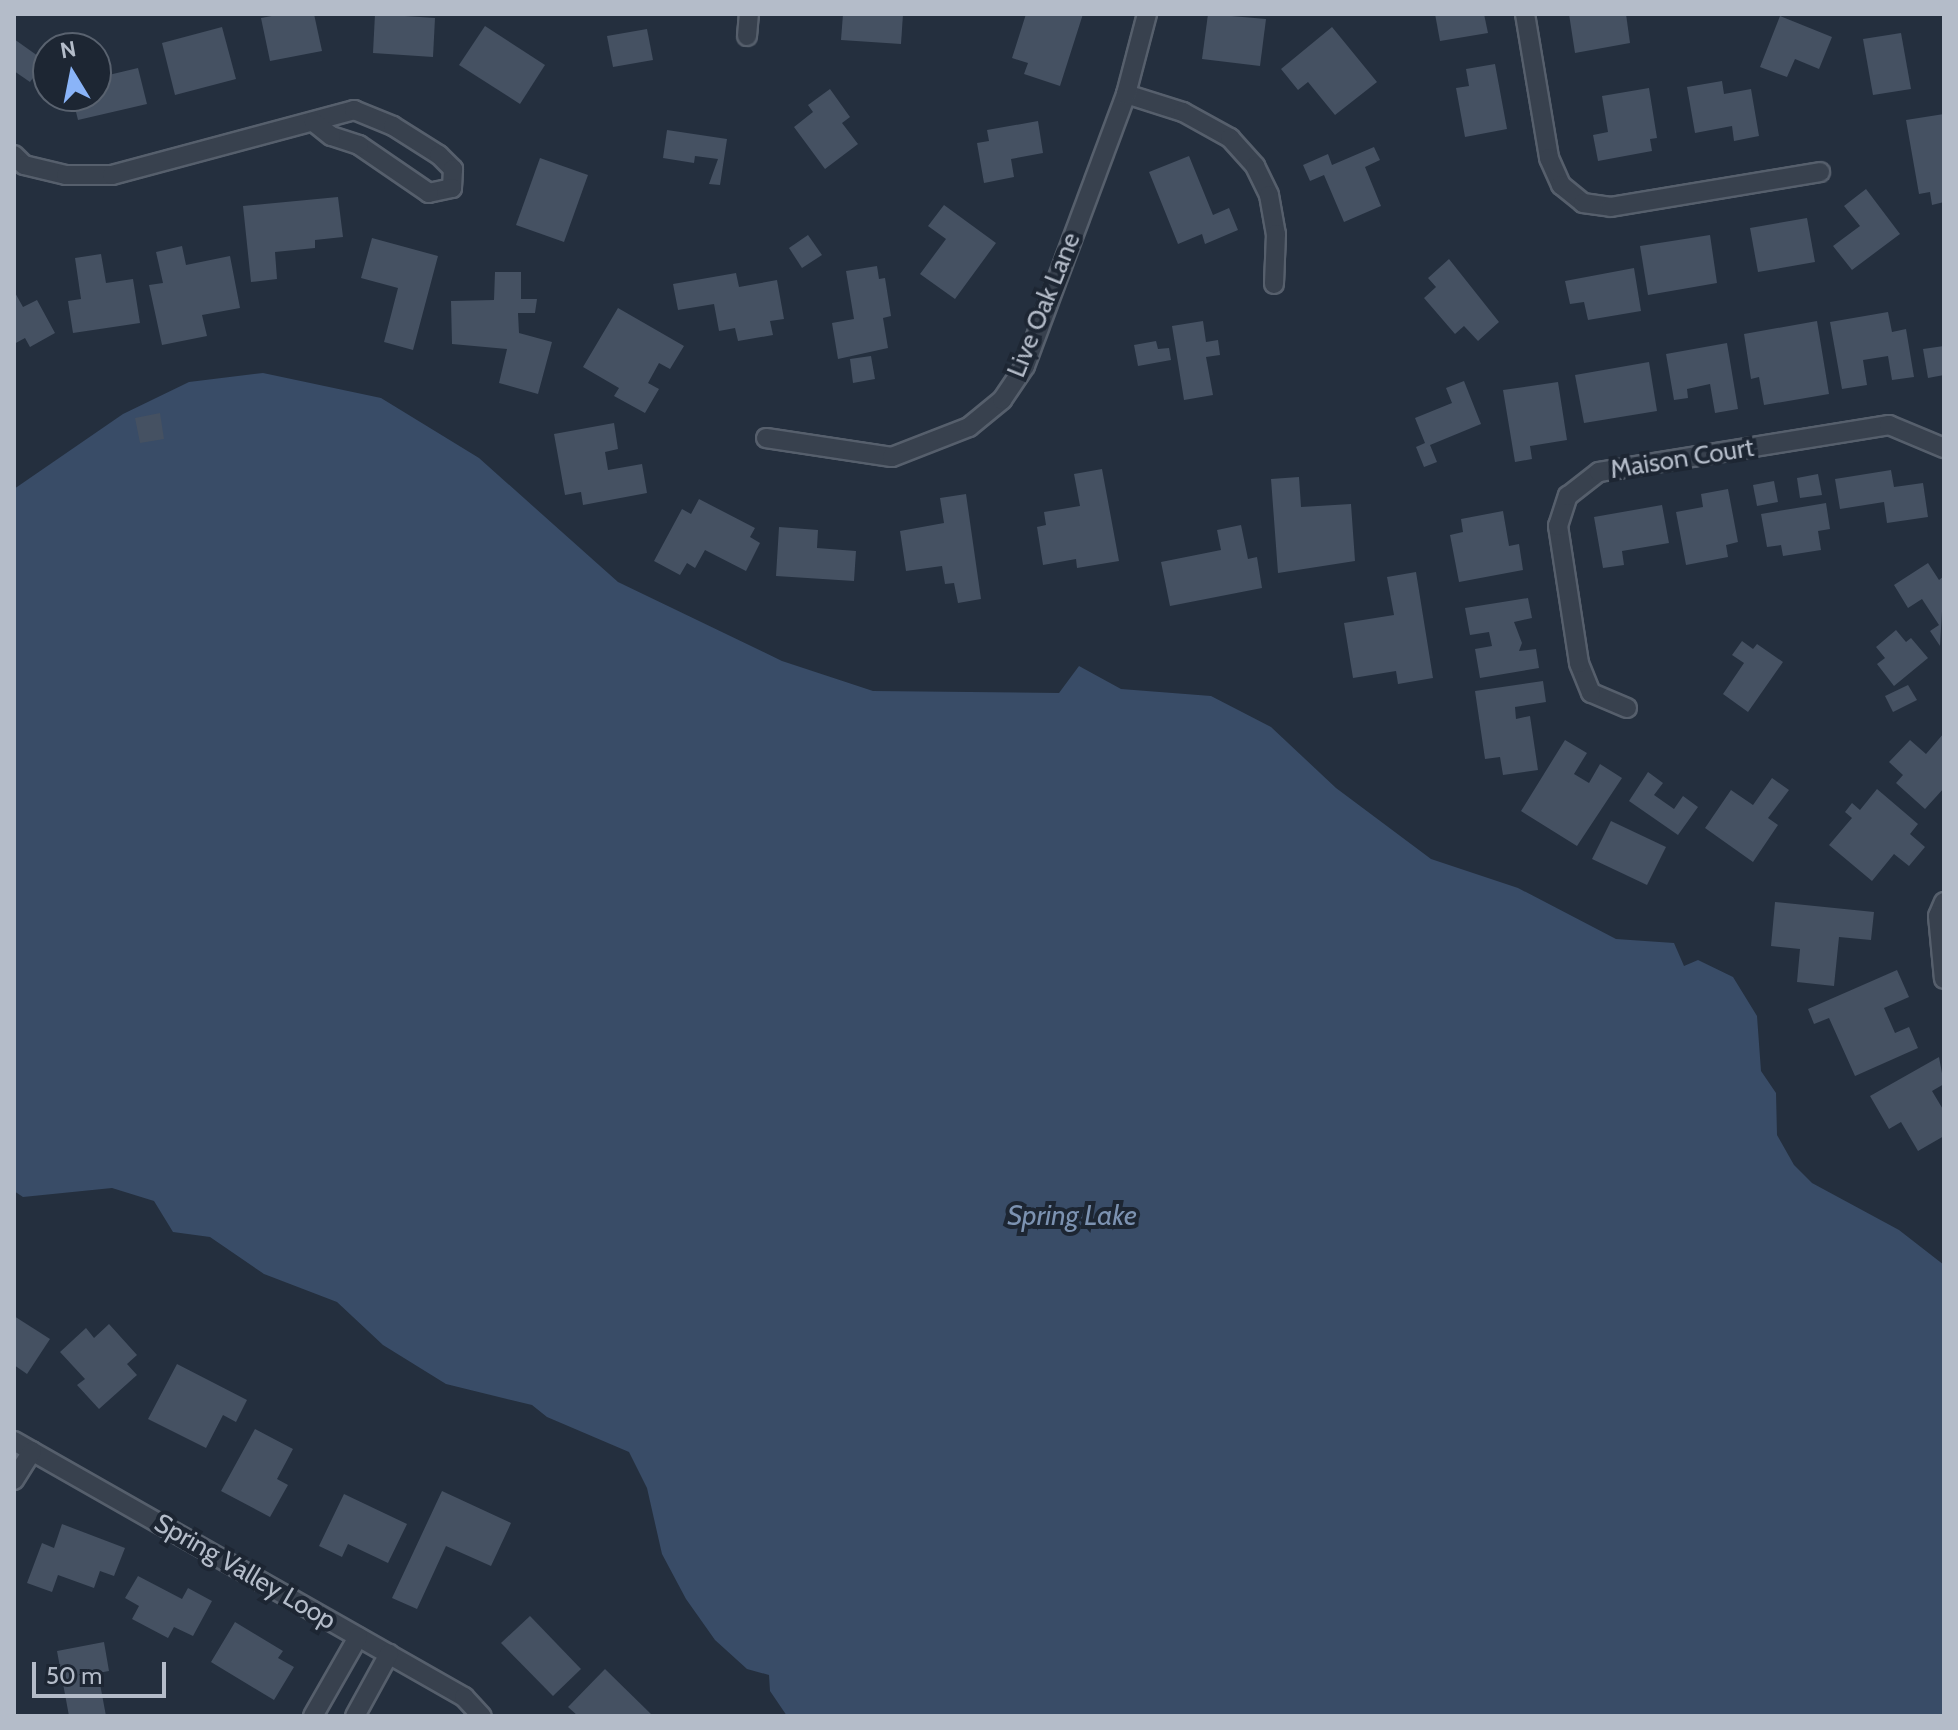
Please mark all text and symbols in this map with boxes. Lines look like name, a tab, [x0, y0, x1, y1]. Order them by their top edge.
north arrow	[32, 32, 112, 112]
text: N	[58, 35, 78, 64]
street label: Live Oak Lane	[1001, 228, 1087, 382]
street label: Maison Court	[1608, 432, 1756, 486]
water label: Spring Lake	[1007, 1198, 1137, 1232]
street label: Spring Valley Loop	[149, 1507, 341, 1637]
scale bar	[36, 1646, 170, 1696]
text: 50 m	[46, 1661, 102, 1690]

